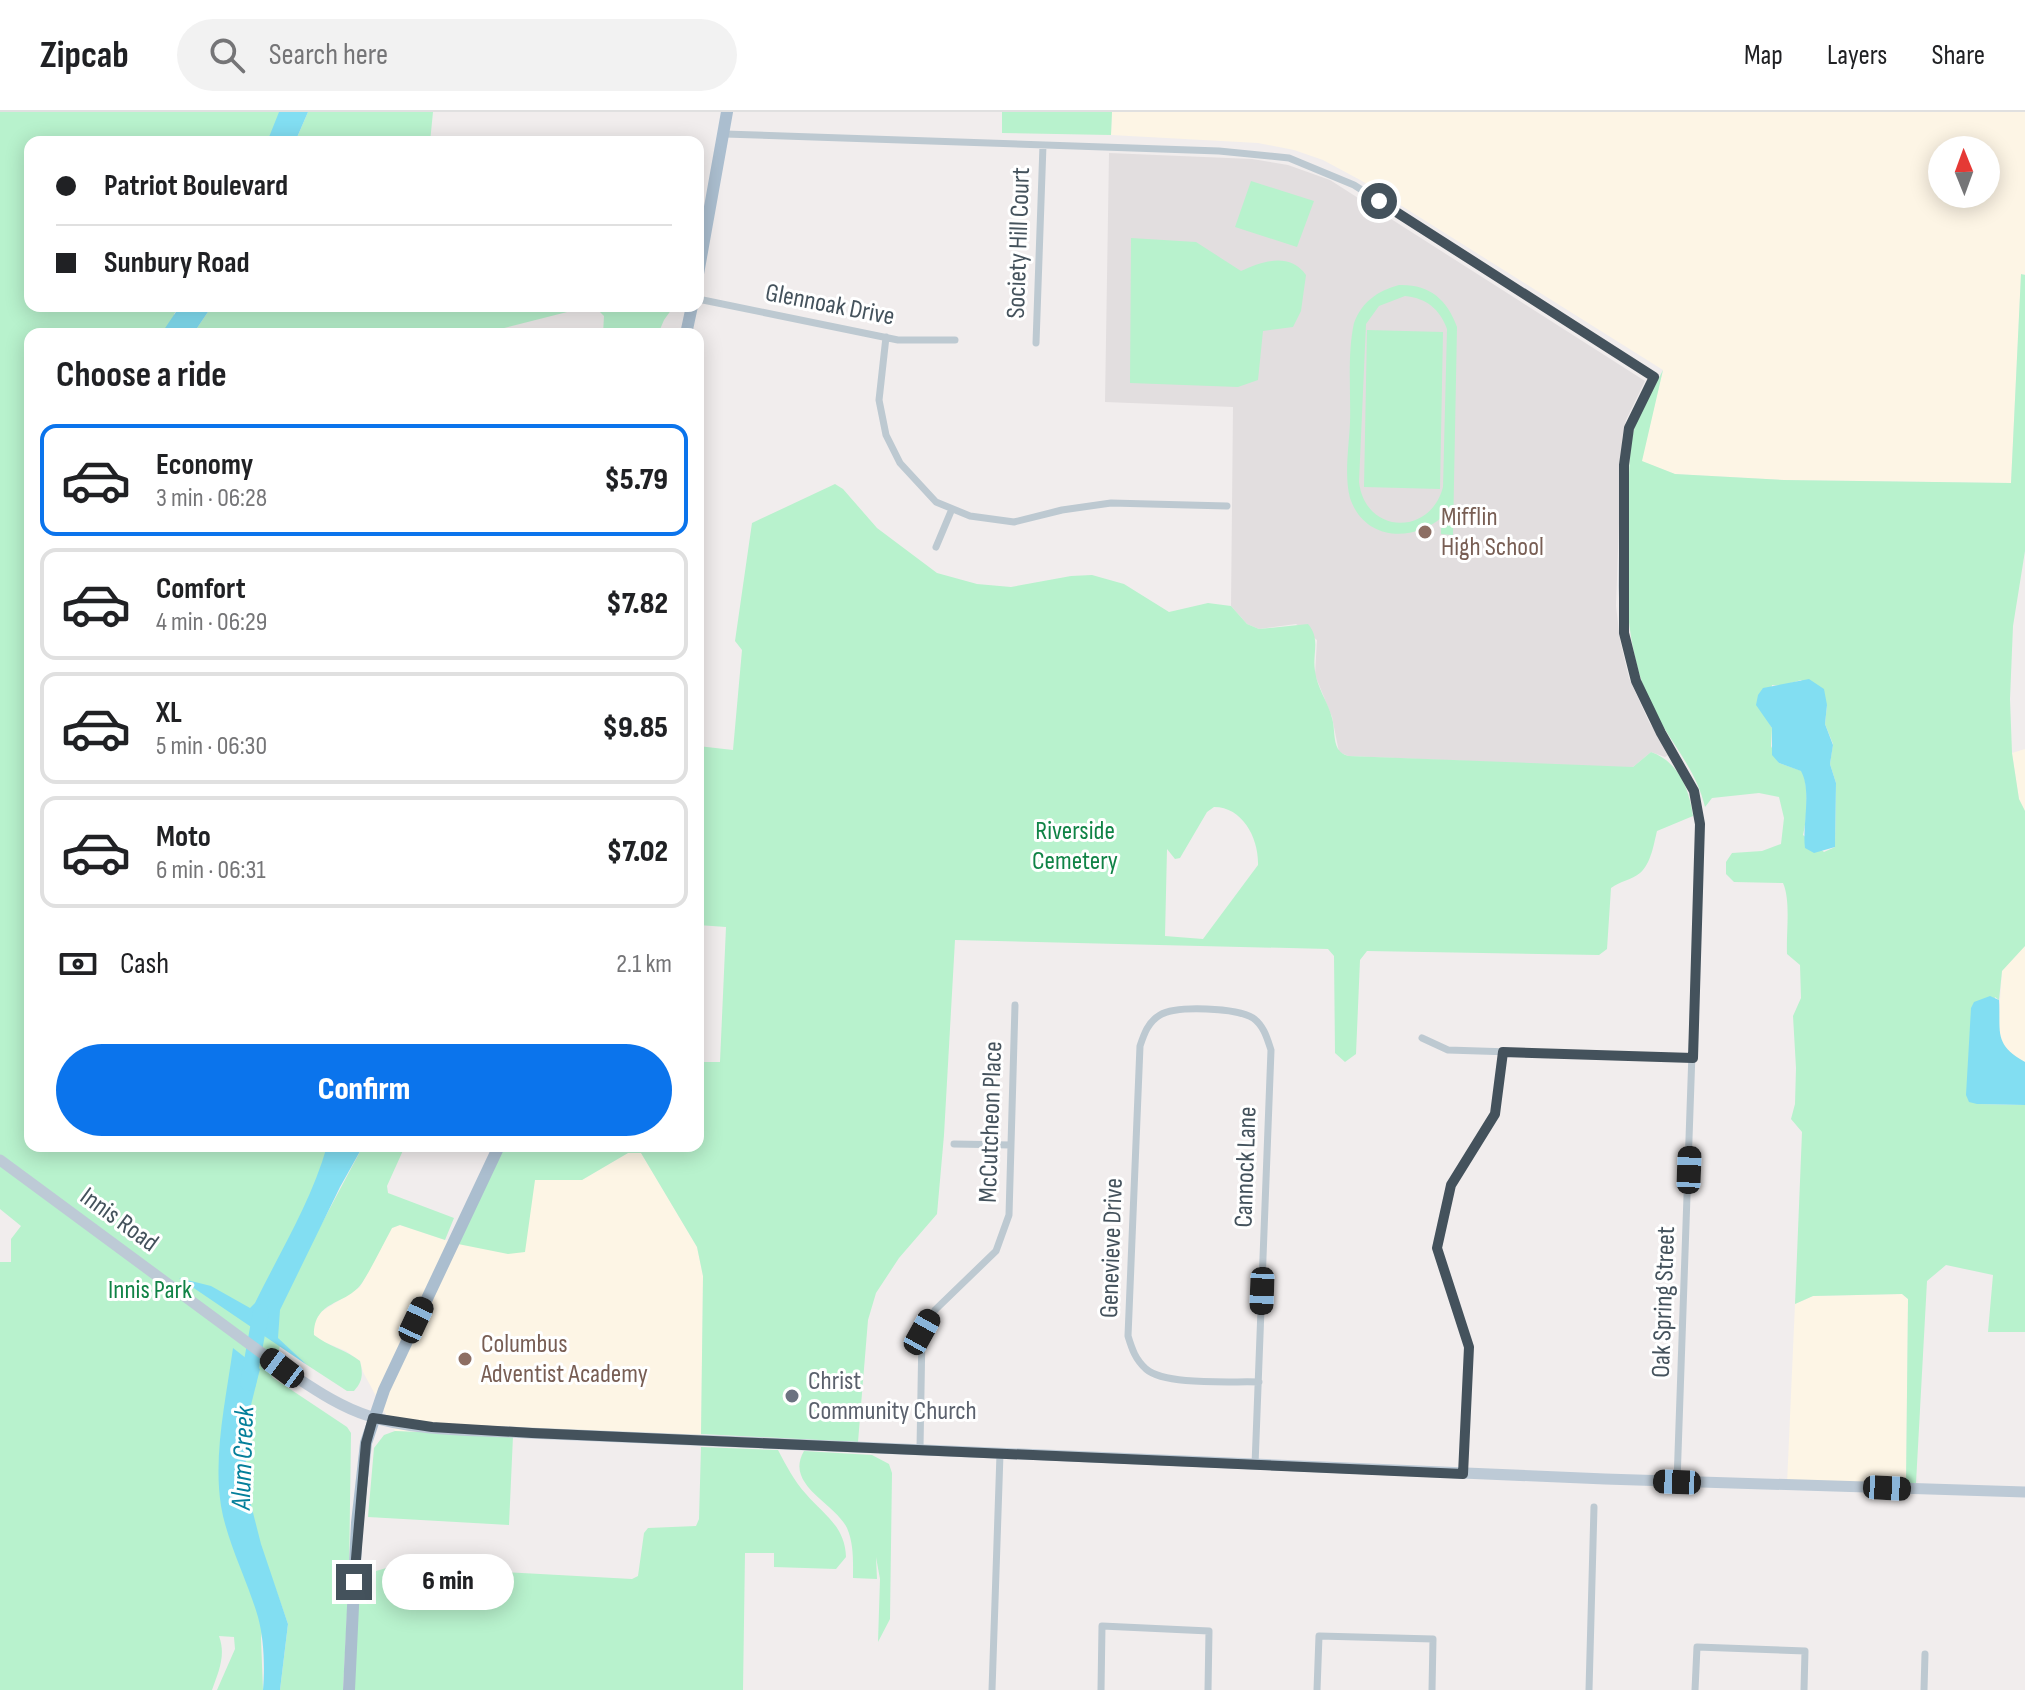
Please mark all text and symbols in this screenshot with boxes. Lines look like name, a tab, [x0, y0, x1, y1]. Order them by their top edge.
search box	[177, 19, 737, 91]
text: Zipcab	[40, 33, 129, 78]
icon: search	[205, 33, 249, 77]
text: Search here	[269, 37, 388, 73]
text: Map	[1744, 39, 1783, 72]
text: Layers	[1827, 39, 1887, 72]
text: Share	[1931, 39, 1985, 72]
north arrow	[1928, 136, 2000, 208]
map controls	[1928, 136, 2000, 208]
street label: Society Hill Court	[1001, 167, 1037, 319]
text: Patriot Boulevard	[104, 168, 288, 204]
route start	[1361, 183, 1397, 219]
text: Sunbury Road	[104, 245, 250, 281]
street label: Glennoak Drive	[763, 277, 897, 333]
text: Choose a ride	[56, 354, 227, 397]
icon: car	[60, 444, 132, 516]
text: Economy	[156, 447, 253, 483]
text: $5.79	[605, 462, 668, 498]
text: 3 min · 06:28	[156, 483, 267, 514]
place label: Mifflin High School	[1441, 502, 1544, 563]
marker: Mifflin High School	[1416, 523, 1434, 541]
icon: car	[60, 568, 132, 640]
text: Comfort	[156, 571, 246, 607]
text: $7.82	[606, 586, 668, 622]
text: 4 min · 06:29	[156, 607, 267, 638]
icon: car	[60, 692, 132, 764]
text: XL	[156, 695, 182, 731]
text: $9.85	[603, 710, 668, 746]
text: 5 min · 06:30	[156, 731, 267, 762]
icon: car	[60, 816, 132, 888]
park label: Riverside Cemetery	[1032, 816, 1118, 877]
text: Moto	[156, 819, 211, 855]
text: $7.02	[607, 834, 668, 870]
text: 6 min · 06:31	[156, 855, 266, 886]
icon: cash	[56, 942, 100, 986]
text: Cash	[120, 946, 169, 982]
text: 2.1 km	[616, 949, 672, 980]
street label: McCutcheon Place	[973, 1041, 1009, 1203]
button: Confirm	[56, 1044, 672, 1136]
street label: Cannock Lane	[1228, 1106, 1264, 1228]
car	[1676, 1146, 1702, 1194]
street label: Genevieve Drive	[1094, 1178, 1130, 1318]
street label: Innis Road	[74, 1181, 164, 1259]
street label: Oak Spring Street	[1646, 1226, 1682, 1378]
car	[1249, 1267, 1275, 1315]
park label: Innis Park	[108, 1275, 192, 1306]
car	[395, 1293, 437, 1347]
car	[900, 1305, 944, 1359]
place label: Columbus Adventist Academy	[480, 1329, 648, 1390]
car	[256, 1344, 308, 1392]
marker: Columbus Adventist Academy	[456, 1350, 474, 1368]
place label: Christ Community Church	[808, 1366, 977, 1427]
marker: Christ Community Church	[783, 1387, 801, 1405]
water label: Alum Creek	[225, 1404, 261, 1511]
car	[1653, 1469, 1701, 1495]
car	[1862, 1475, 1912, 1501]
callout: 6 min	[382, 1554, 514, 1610]
route end	[336, 1564, 372, 1600]
text: 6 min	[422, 1566, 474, 1597]

